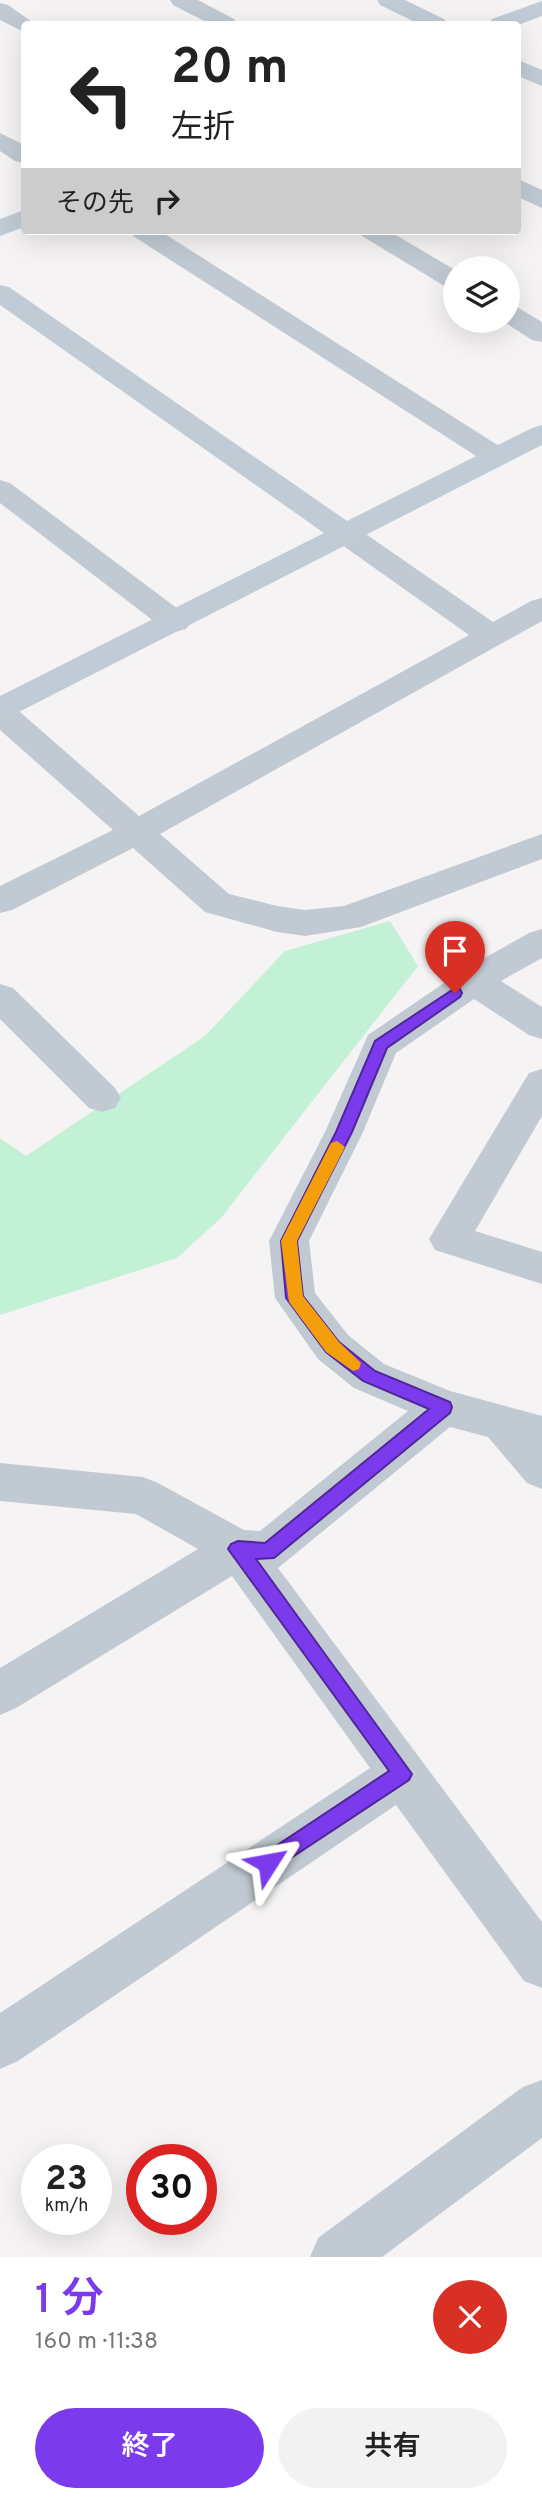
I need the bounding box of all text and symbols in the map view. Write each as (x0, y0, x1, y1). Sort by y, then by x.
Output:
text: 20 m (171, 39, 288, 101)
icon: left (56, 49, 147, 140)
text: 左折 (171, 109, 235, 149)
icon: right (148, 182, 186, 220)
text: その先 (56, 188, 134, 221)
map controls (443, 256, 520, 333)
button: layers (443, 256, 520, 333)
pin (425, 921, 485, 993)
icon: arrive (436, 932, 474, 970)
position arrow (231, 1826, 305, 1900)
speed limit sign: 30 (126, 2144, 217, 2235)
text: 23 (45, 2158, 88, 2202)
text: km/h (45, 2195, 88, 2218)
text: 1 分 (35, 2275, 104, 2328)
button: close (433, 2280, 507, 2354)
text: 160 m · 11:38 (35, 2328, 158, 2357)
button: 終了 (35, 2408, 264, 2488)
button: 共有 (278, 2408, 507, 2488)

